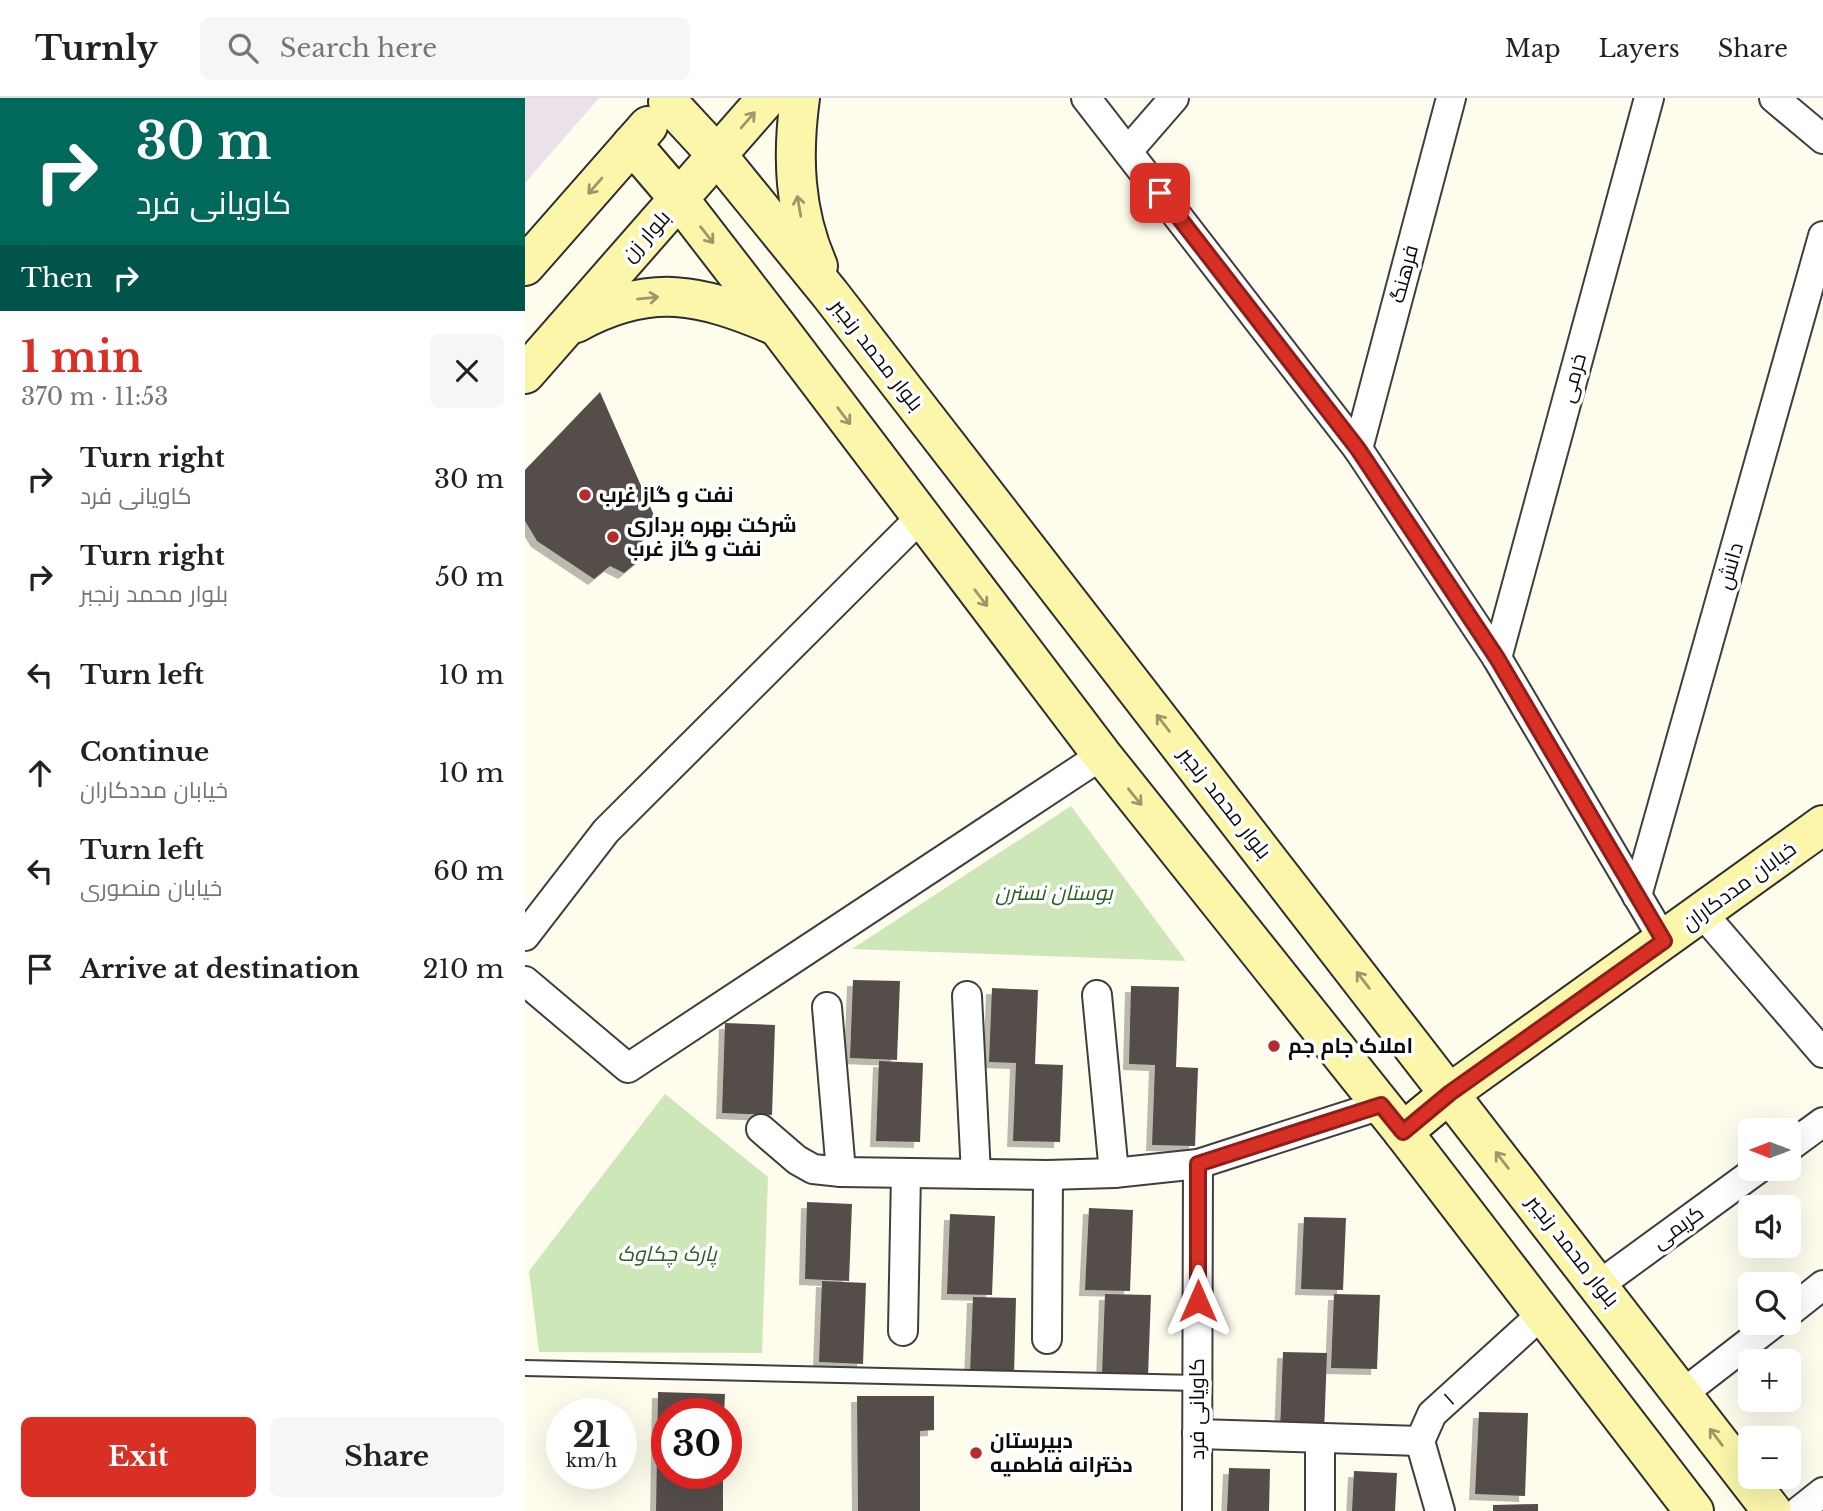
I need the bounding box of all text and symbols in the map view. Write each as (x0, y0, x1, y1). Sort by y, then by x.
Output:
search box (200, 17, 690, 80)
text: Turnly (35, 28, 158, 69)
icon: search (224, 29, 262, 67)
text: Search here (280, 32, 437, 64)
text: Map (1505, 34, 1561, 63)
text: Layers (1599, 34, 1680, 63)
text: Share (1718, 34, 1788, 63)
text: 30 m (136, 111, 271, 172)
one-way arrow (740, 111, 756, 129)
icon: right (21, 126, 112, 217)
pin (1130, 163, 1190, 223)
icon: arrive (1141, 174, 1179, 212)
one-way arrow (587, 177, 603, 195)
text: کاویانی فرد (136, 183, 291, 223)
one-way arrow (792, 196, 805, 218)
street label: بلوار زن (616, 205, 676, 267)
one-way arrow (699, 225, 714, 244)
street label: فرهنگ (1384, 242, 1424, 306)
icon: right (107, 259, 145, 297)
text: Then (21, 262, 93, 294)
one-way arrow (636, 292, 659, 305)
street label: بلوار محمد رنجبر (825, 293, 929, 416)
text: 1 min (21, 331, 143, 383)
button: close (430, 334, 504, 408)
street label: خرمی (1554, 350, 1592, 406)
text: 370 m · 11:53 (21, 383, 168, 411)
one-way arrow (837, 406, 851, 425)
text: Turn right (80, 442, 225, 474)
icon: right (21, 460, 59, 498)
text: 30 m (434, 463, 504, 495)
text: کاویانی فرد (80, 482, 192, 510)
place label: نفت و گاز غرب (599, 482, 733, 508)
marker: نفت و گاز غرب (577, 487, 593, 503)
place label: شرکت بهره برداری نفت و گاز غرب (627, 512, 797, 562)
marker: شرکت بهره برداری نفت و گاز غرب (605, 529, 621, 545)
text: Turn right (80, 540, 225, 572)
street label: دانش (1711, 540, 1749, 592)
icon: right (21, 558, 59, 596)
text: 50 m (435, 561, 504, 593)
text: بلوار محمد رنجبر (80, 580, 228, 608)
one-way arrow (973, 588, 988, 607)
icon: left (21, 656, 59, 694)
text: Turn left (80, 659, 204, 691)
text: 10 m (438, 659, 504, 691)
one-way arrow (1156, 714, 1171, 733)
text: Continue (80, 736, 209, 768)
street label: بلوار محمد رنجبر (1173, 741, 1277, 864)
icon: ahead (21, 754, 59, 792)
text: 10 m (438, 757, 504, 789)
text: خیابان مددکاران (80, 776, 228, 804)
one-way arrow (1127, 788, 1143, 806)
text: Turn left (80, 834, 204, 866)
street label: خیابان مددکاران (1677, 836, 1801, 936)
icon: left (21, 852, 59, 890)
text: 60 m (433, 855, 504, 887)
text: خیابان منصوری (80, 874, 222, 902)
park label: بوستان نسترن (995, 880, 1114, 906)
icon: arrive (21, 950, 59, 988)
text: Arrive at destination (80, 953, 360, 985)
text: 210 m (422, 953, 504, 985)
one-way arrow (1355, 972, 1370, 990)
place label: املاک جام جم (1288, 1033, 1413, 1060)
marker: املاک جام جم (1266, 1038, 1282, 1054)
north arrow (1738, 1118, 1801, 1181)
map controls (1738, 1118, 1801, 1489)
one-way arrow (1495, 1151, 1510, 1170)
street label: بلوار محمد رنجبر (1521, 1189, 1625, 1312)
button: sound (1738, 1195, 1801, 1258)
street label: کریمی (1647, 1200, 1709, 1254)
park label: پارک چکاوک (617, 1241, 718, 1268)
position arrow (1161, 1264, 1235, 1338)
button: search (1738, 1272, 1801, 1335)
button: + (1738, 1349, 1801, 1412)
street label: کاویانی فرد (1184, 1358, 1210, 1460)
street label: ۱ (1438, 1387, 1460, 1411)
speed limit sign: 30 (651, 1398, 742, 1489)
text: 21 (572, 1413, 611, 1456)
button: Exit (21, 1417, 256, 1497)
button: Share (270, 1417, 504, 1497)
button: − (1738, 1426, 1801, 1489)
place label: دبیرستان دخترانه فاطمیه (990, 1428, 1133, 1478)
one-way arrow (1708, 1429, 1723, 1447)
marker: دبیرستان دخترانه فاطمیه (968, 1445, 984, 1461)
text: km/h (566, 1450, 617, 1472)

